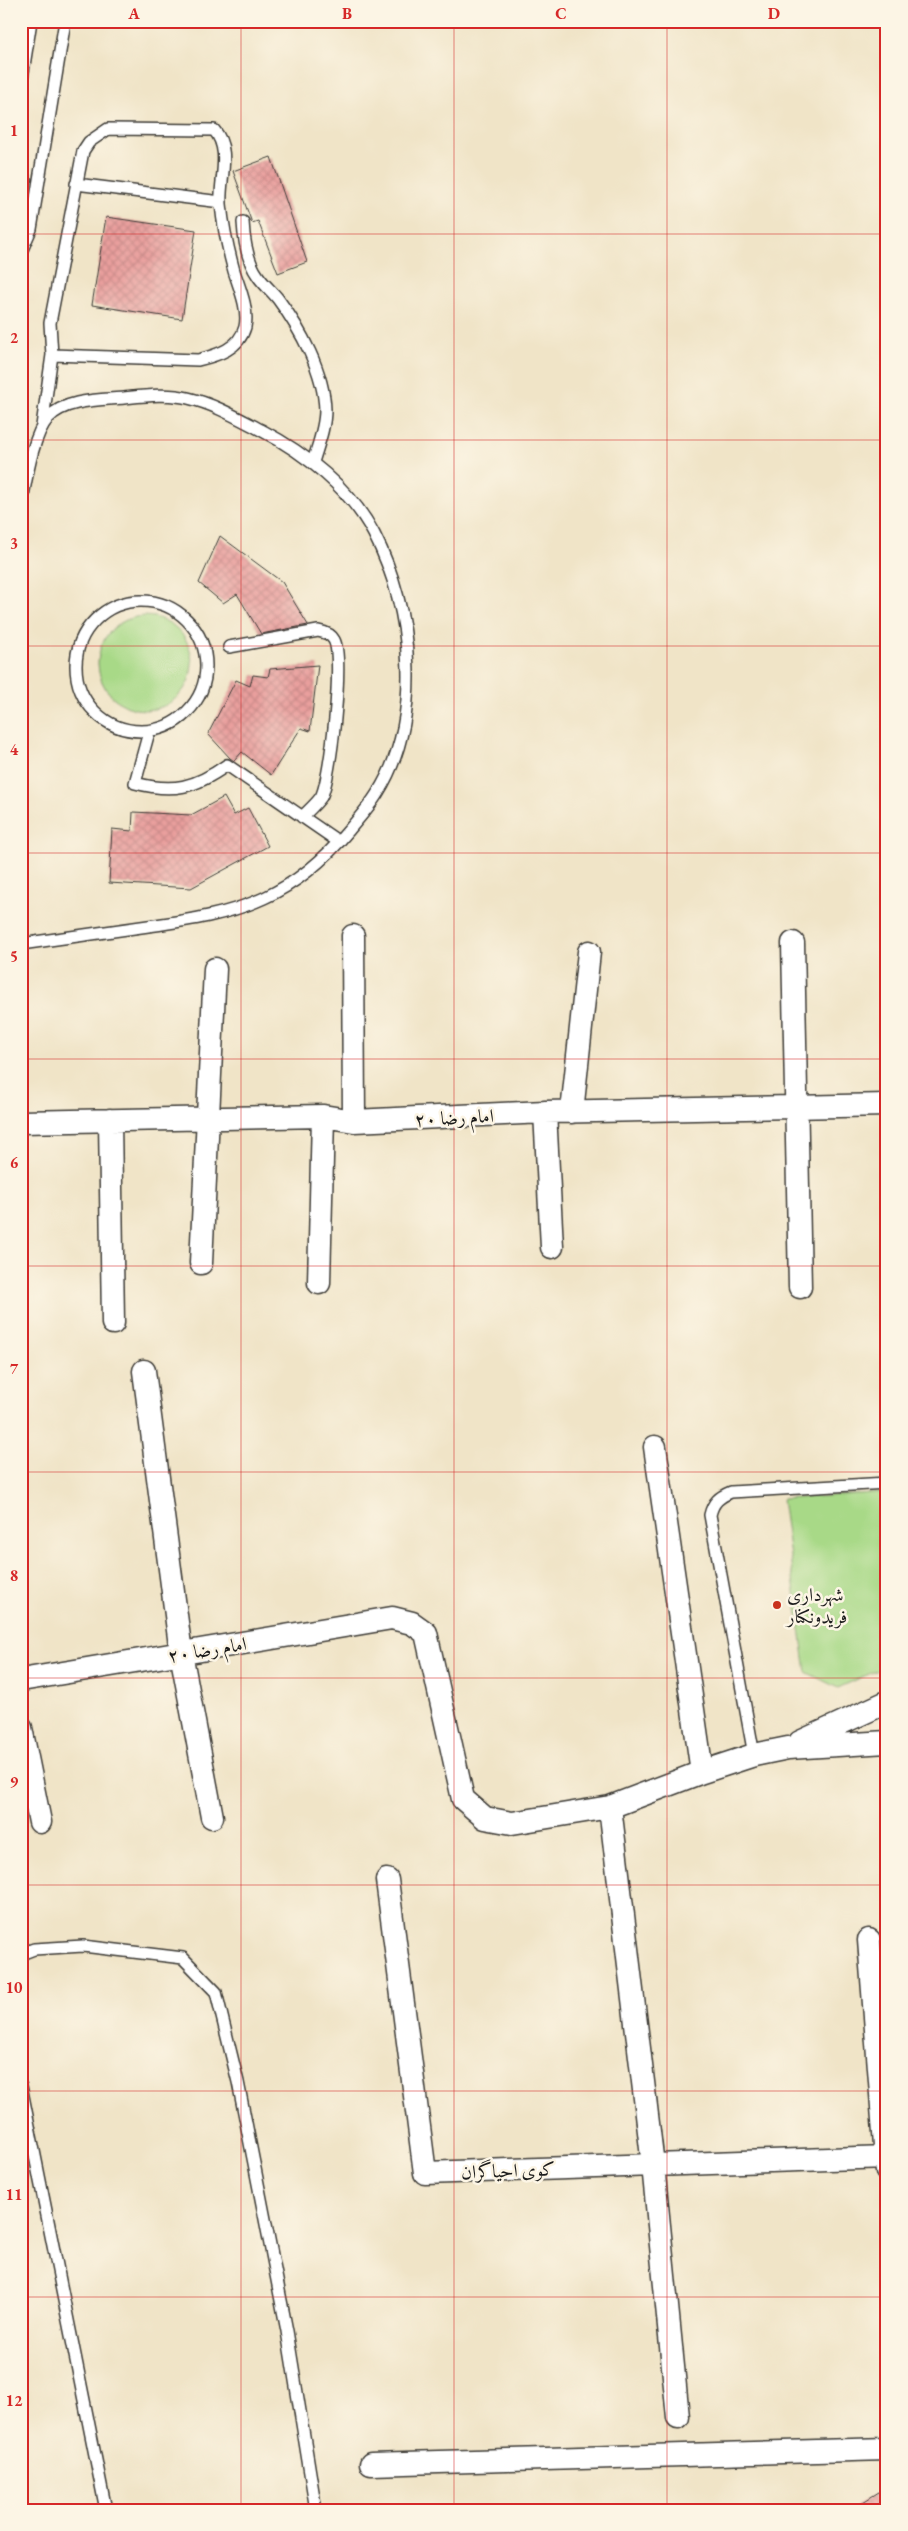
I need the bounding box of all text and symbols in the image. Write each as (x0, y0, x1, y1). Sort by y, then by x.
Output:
text: A (127, 3, 140, 24)
text: B (342, 3, 352, 24)
text: C (555, 3, 567, 24)
text: D (768, 3, 780, 24)
text: 1 (10, 120, 18, 141)
text: 2 (10, 327, 19, 348)
text: 3 (10, 533, 18, 554)
text: 4 (10, 739, 19, 760)
text: 5 (10, 946, 18, 967)
street label: امام رضا ۲۰ (414, 1103, 495, 1136)
text: 6 (10, 1152, 19, 1173)
text: 7 (10, 1358, 19, 1379)
text: 8 (10, 1565, 18, 1586)
place label: شهرداری فریدونکنار (785, 1582, 847, 1629)
marker: شهرداری فریدونکنار (771, 1599, 783, 1611)
street label: امام رضا ۲۰ (166, 1631, 249, 1672)
text: 9 (10, 1771, 19, 1792)
text: 10 (6, 1977, 23, 1998)
street label: کوی احیاگران (461, 2156, 555, 2185)
text: 11 (6, 2184, 22, 2205)
text: 12 (6, 2390, 23, 2411)

